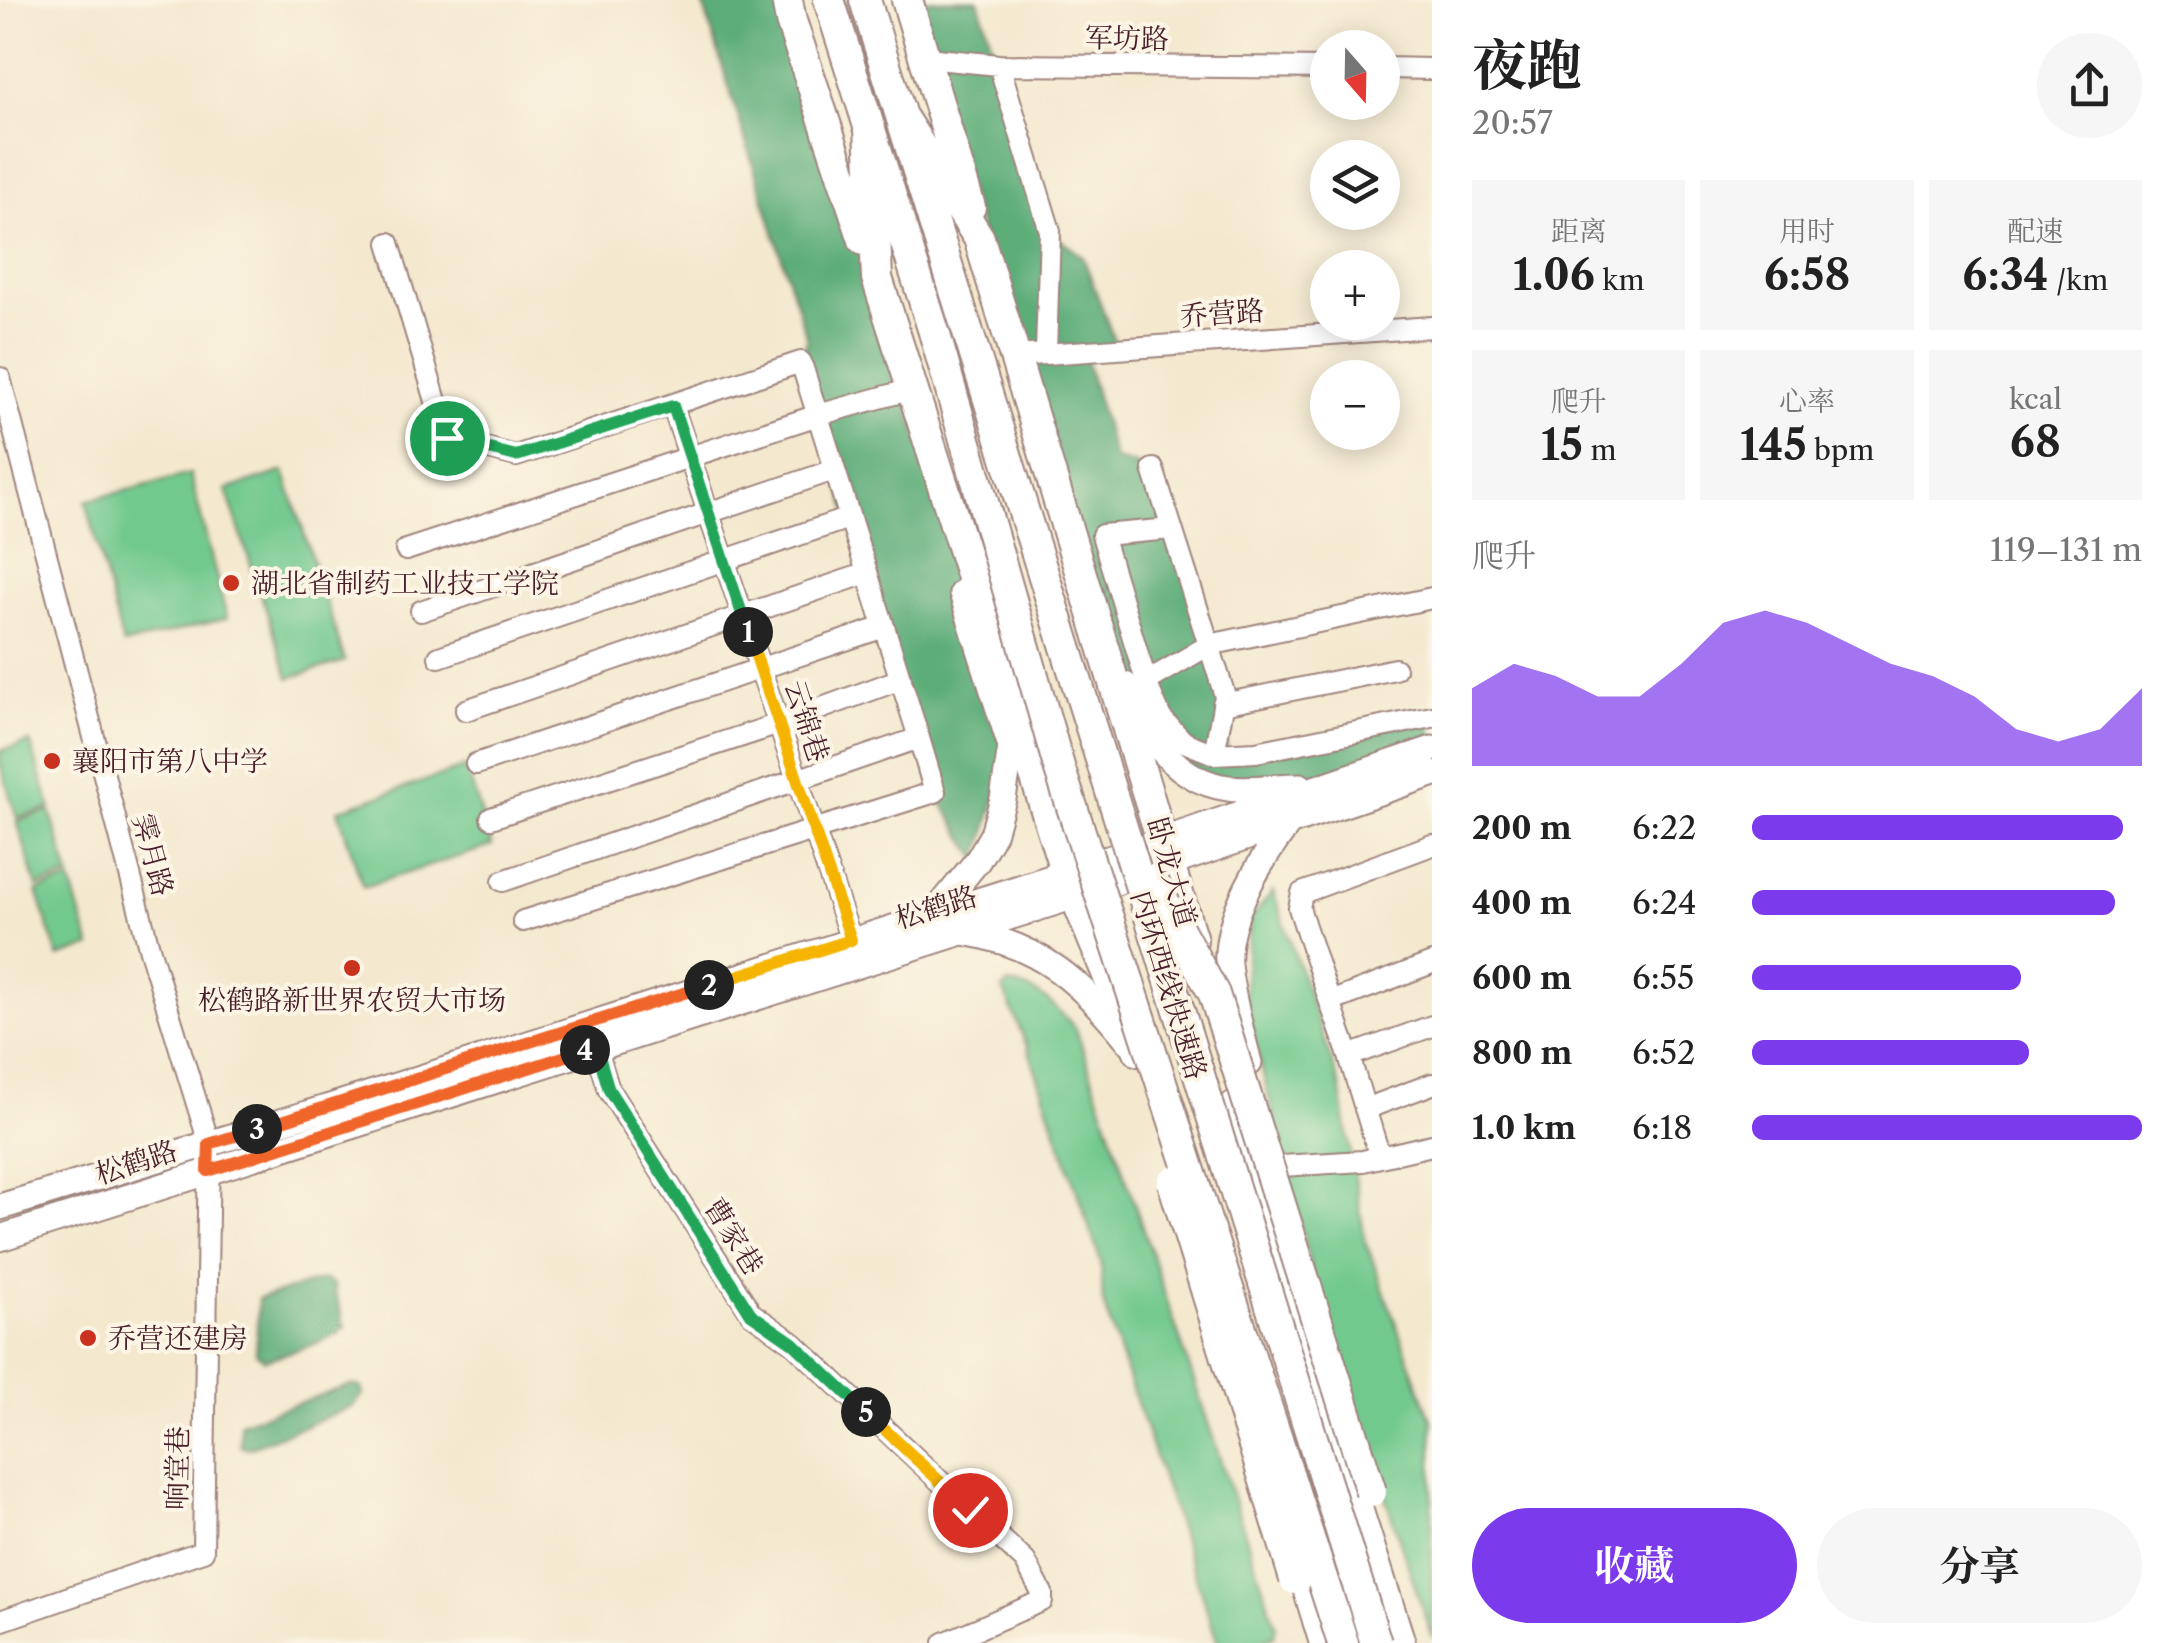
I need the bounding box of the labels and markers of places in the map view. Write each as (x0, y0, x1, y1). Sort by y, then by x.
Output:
pin (405, 396, 490, 481)
place label: 湖北省制药工业技工学院 (251, 566, 559, 600)
marker: 湖北省制药工业技工学院 (220, 572, 242, 594)
pin: 1 (723, 607, 773, 657)
place label: 襄阳市第八中学 (72, 744, 268, 778)
marker: 襄阳市第八中学 (41, 750, 63, 772)
marker: 松鹤路新世界农贸大市场 (341, 957, 363, 979)
pin: 2 (684, 960, 734, 1010)
place label: 松鹤路新世界农贸大市场 (198, 983, 506, 1017)
pin: 4 (560, 1025, 610, 1075)
pin: 3 (232, 1104, 282, 1154)
place label: 乔营还建房 (108, 1321, 248, 1355)
marker: 乔营还建房 (77, 1327, 99, 1349)
pin: 5 (841, 1387, 891, 1437)
pin (928, 1468, 1013, 1553)

